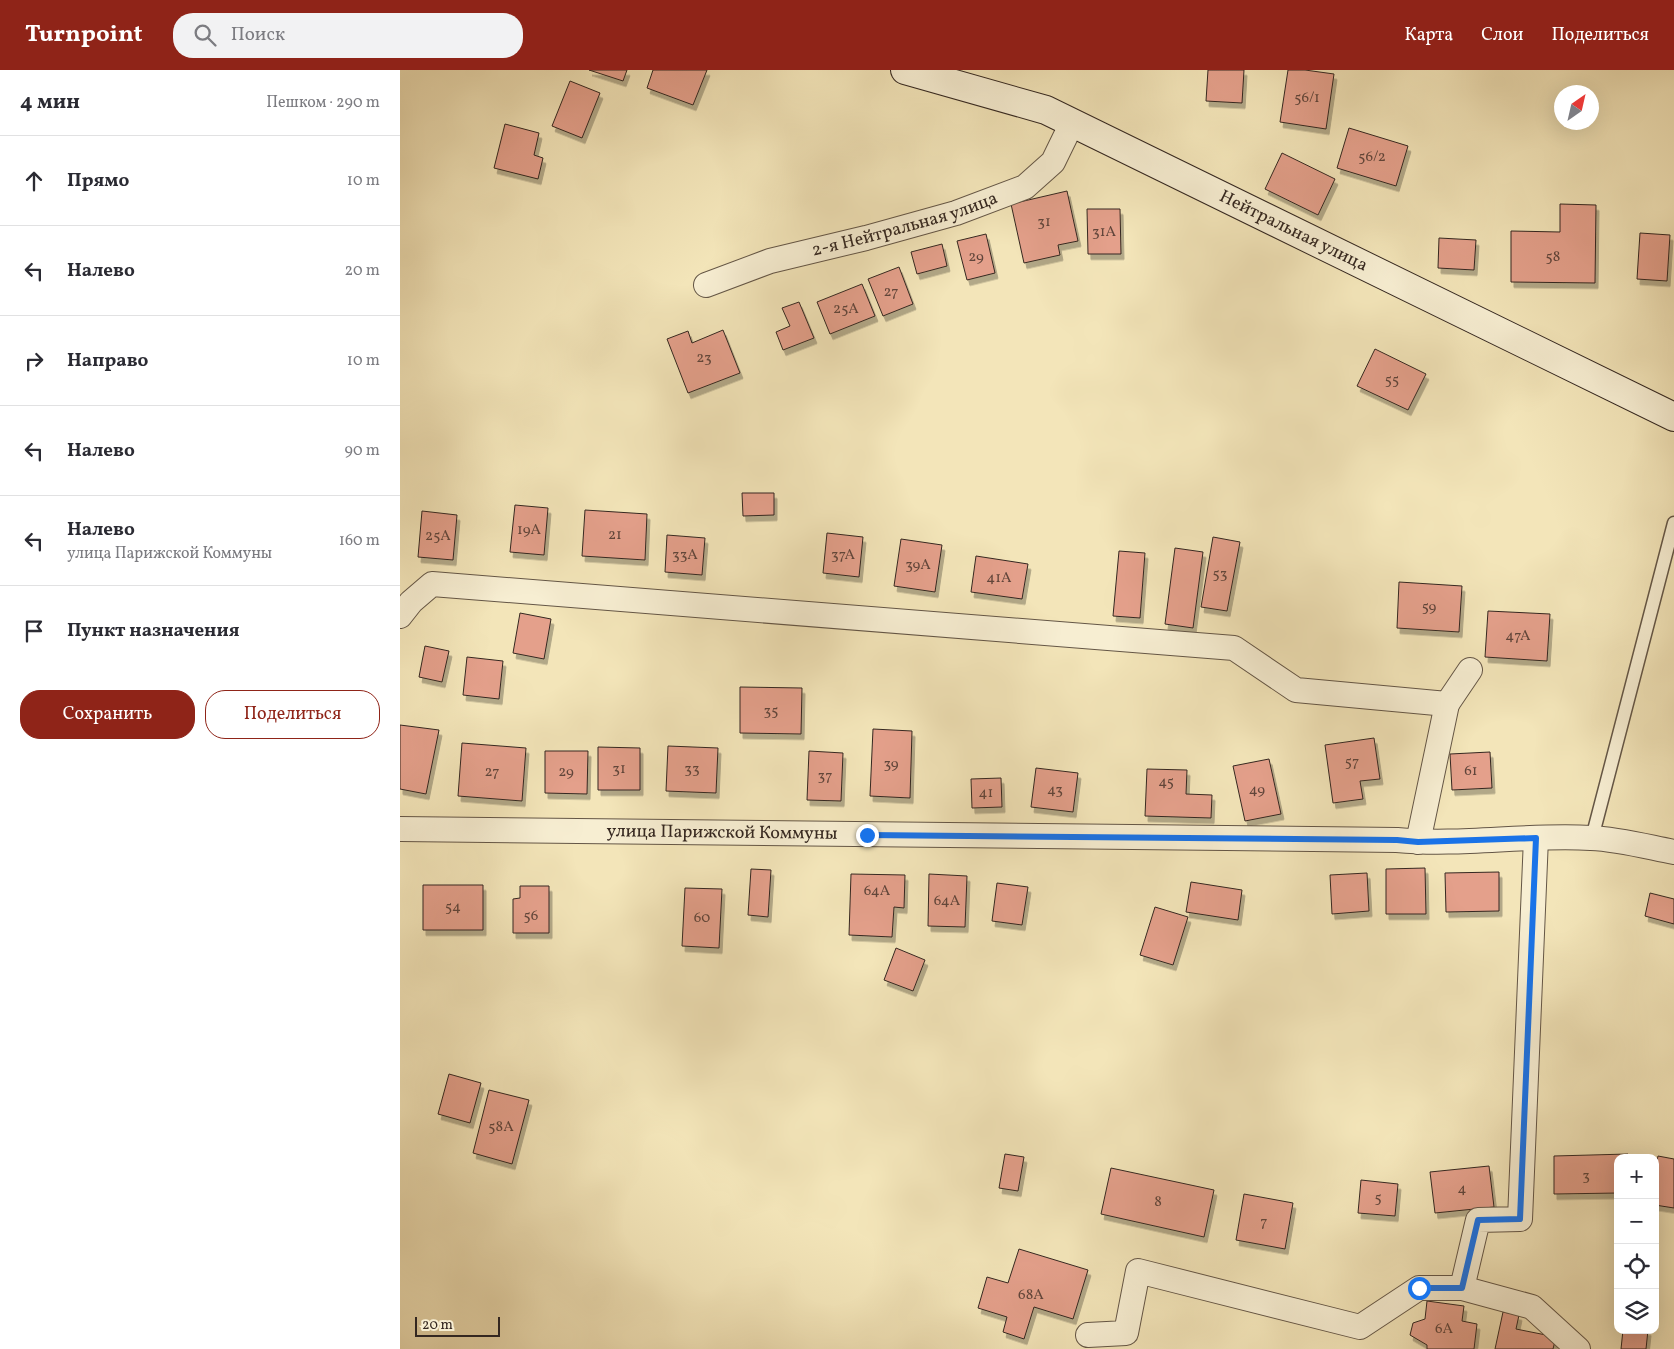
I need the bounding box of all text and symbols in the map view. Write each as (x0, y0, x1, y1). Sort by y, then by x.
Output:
search box (173, 13, 523, 58)
text: Turnpoint (25, 18, 143, 52)
icon: search (191, 21, 219, 49)
text: Поиск (231, 22, 285, 48)
text: Карта (1405, 23, 1453, 48)
text: Слои (1481, 23, 1523, 48)
text: Поделиться (1551, 23, 1649, 48)
north arrow (1554, 85, 1599, 130)
text: 4 мин (20, 88, 80, 117)
house number: 56/1 (1294, 88, 1320, 109)
text: Пешком · 290 m (266, 92, 380, 114)
house number: 56/2 (1358, 147, 1386, 168)
icon: ahead (20, 167, 48, 195)
text: Прямо (67, 168, 129, 194)
text: 10 m (347, 170, 380, 192)
street label: Нейтральная улица (1215, 184, 1372, 278)
street label: 2-я Нейтральная улица (809, 186, 1001, 263)
house number: 31 (1037, 212, 1051, 233)
house number: 31А (1092, 222, 1116, 243)
house number: 29 (968, 247, 984, 268)
house number: 58 (1546, 247, 1560, 268)
icon: left (20, 257, 48, 285)
text: Налево (67, 258, 135, 284)
text: 20 m (345, 260, 380, 282)
house number: 27 (884, 282, 898, 303)
house number: 25А (833, 299, 859, 320)
icon: right (20, 347, 48, 375)
text: Направо (67, 348, 149, 374)
house number: 23 (696, 348, 712, 369)
text: 10 m (347, 350, 380, 372)
house number: 55 (1385, 370, 1399, 391)
icon: left (20, 437, 48, 465)
text: Налево (67, 438, 135, 464)
text: 90 m (344, 440, 380, 462)
text: Налево (67, 517, 135, 543)
house number: 19А (517, 520, 542, 541)
house number: 21 (608, 525, 622, 546)
house number: 25А (425, 526, 451, 547)
icon: left (20, 527, 48, 555)
text: 160 m (339, 530, 380, 552)
text: улица Парижской Коммуны (67, 543, 272, 565)
house number: 33А (672, 545, 698, 566)
house number: 37А (831, 545, 855, 566)
house number: 39А (905, 555, 931, 576)
house number: 53 (1213, 564, 1227, 585)
house number: 41А (986, 568, 1012, 589)
house number: 59 (1422, 597, 1437, 618)
icon: arrive (20, 617, 48, 645)
text: Пункт назначения (67, 618, 240, 644)
house number: 47А (1505, 626, 1531, 647)
button: Сохранить (20, 690, 195, 739)
button: Поделиться (205, 690, 380, 739)
house number: 35 (764, 701, 778, 722)
house number: 57 (1345, 752, 1359, 773)
house number: 39 (883, 754, 899, 775)
house number: 31 (612, 759, 626, 780)
house number: 33 (684, 759, 700, 780)
house number: 61 (1464, 761, 1478, 782)
house number: 27 (485, 762, 499, 783)
house number: 29 (558, 762, 574, 783)
house number: 37 (818, 766, 832, 787)
house number: 45 (1158, 772, 1174, 793)
house number: 43 (1047, 780, 1063, 801)
house number: 49 (1249, 780, 1265, 801)
house number: 41 (979, 783, 993, 804)
street label: улица Парижской Коммуны (606, 819, 838, 846)
route end (856, 824, 879, 847)
house number: 64А (864, 881, 891, 902)
house number: 64А (934, 891, 961, 912)
house number: 54 (445, 897, 461, 918)
house number: 56 (524, 906, 538, 927)
house number: 60 (694, 908, 710, 929)
house number: 58А (488, 1117, 514, 1138)
map controls (1614, 1154, 1659, 1334)
button: + (1614, 1154, 1659, 1199)
house number: 3 (1582, 1166, 1590, 1187)
house number: 4 (1458, 1179, 1467, 1200)
house number: 5 (1374, 1188, 1382, 1209)
house number: 8 (1154, 1192, 1162, 1213)
button: − (1614, 1199, 1659, 1244)
house number: 7 (1260, 1212, 1268, 1233)
button: locate (1614, 1244, 1659, 1289)
route start (1408, 1277, 1431, 1300)
house number: 68А (1018, 1285, 1044, 1306)
button: layers (1614, 1289, 1659, 1334)
scale bar (415, 1314, 500, 1337)
text: 20 m (422, 1316, 453, 1335)
house number: 6А (1435, 1319, 1454, 1340)

